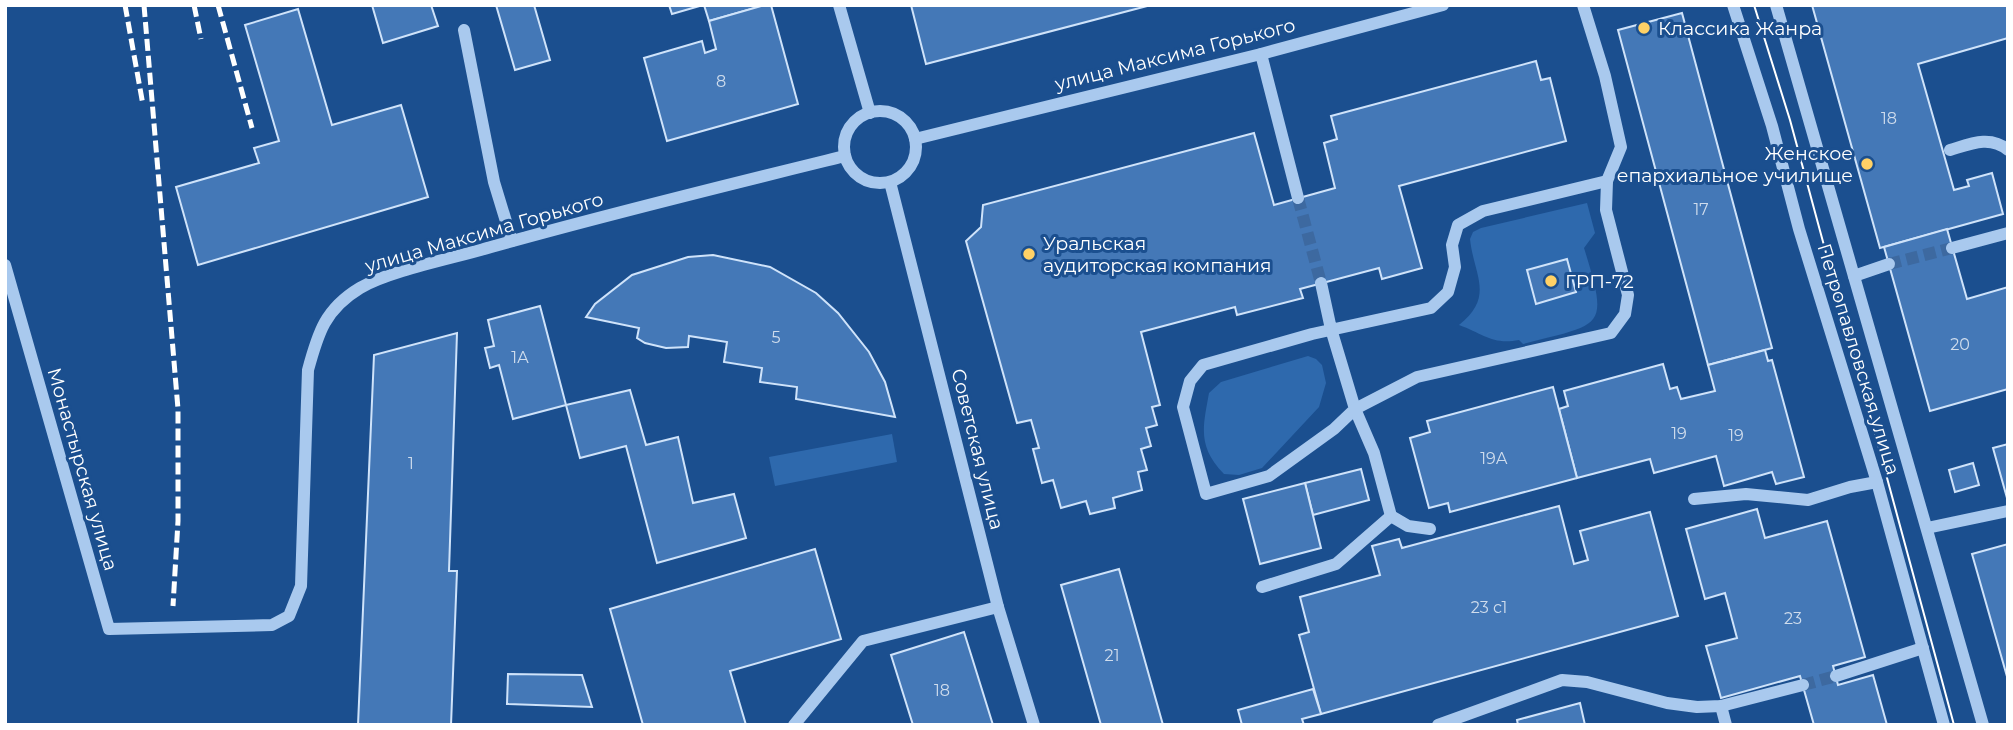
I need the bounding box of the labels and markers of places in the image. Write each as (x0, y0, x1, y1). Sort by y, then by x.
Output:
place label: Классика Жанра (1658, 17, 1822, 40)
marker: Классика Жанра (1636, 20, 1652, 36)
place label: Женское епархиальное училище (1617, 142, 1853, 187)
marker: Женское епархиальное училище (1859, 156, 1875, 172)
place label: Уральская аудиторская компания (1043, 232, 1272, 277)
marker: Уральская аудиторская компания (1021, 246, 1037, 262)
place label: ГРП-72 (1565, 270, 1634, 293)
marker: ГРП-72 (1543, 273, 1559, 289)

